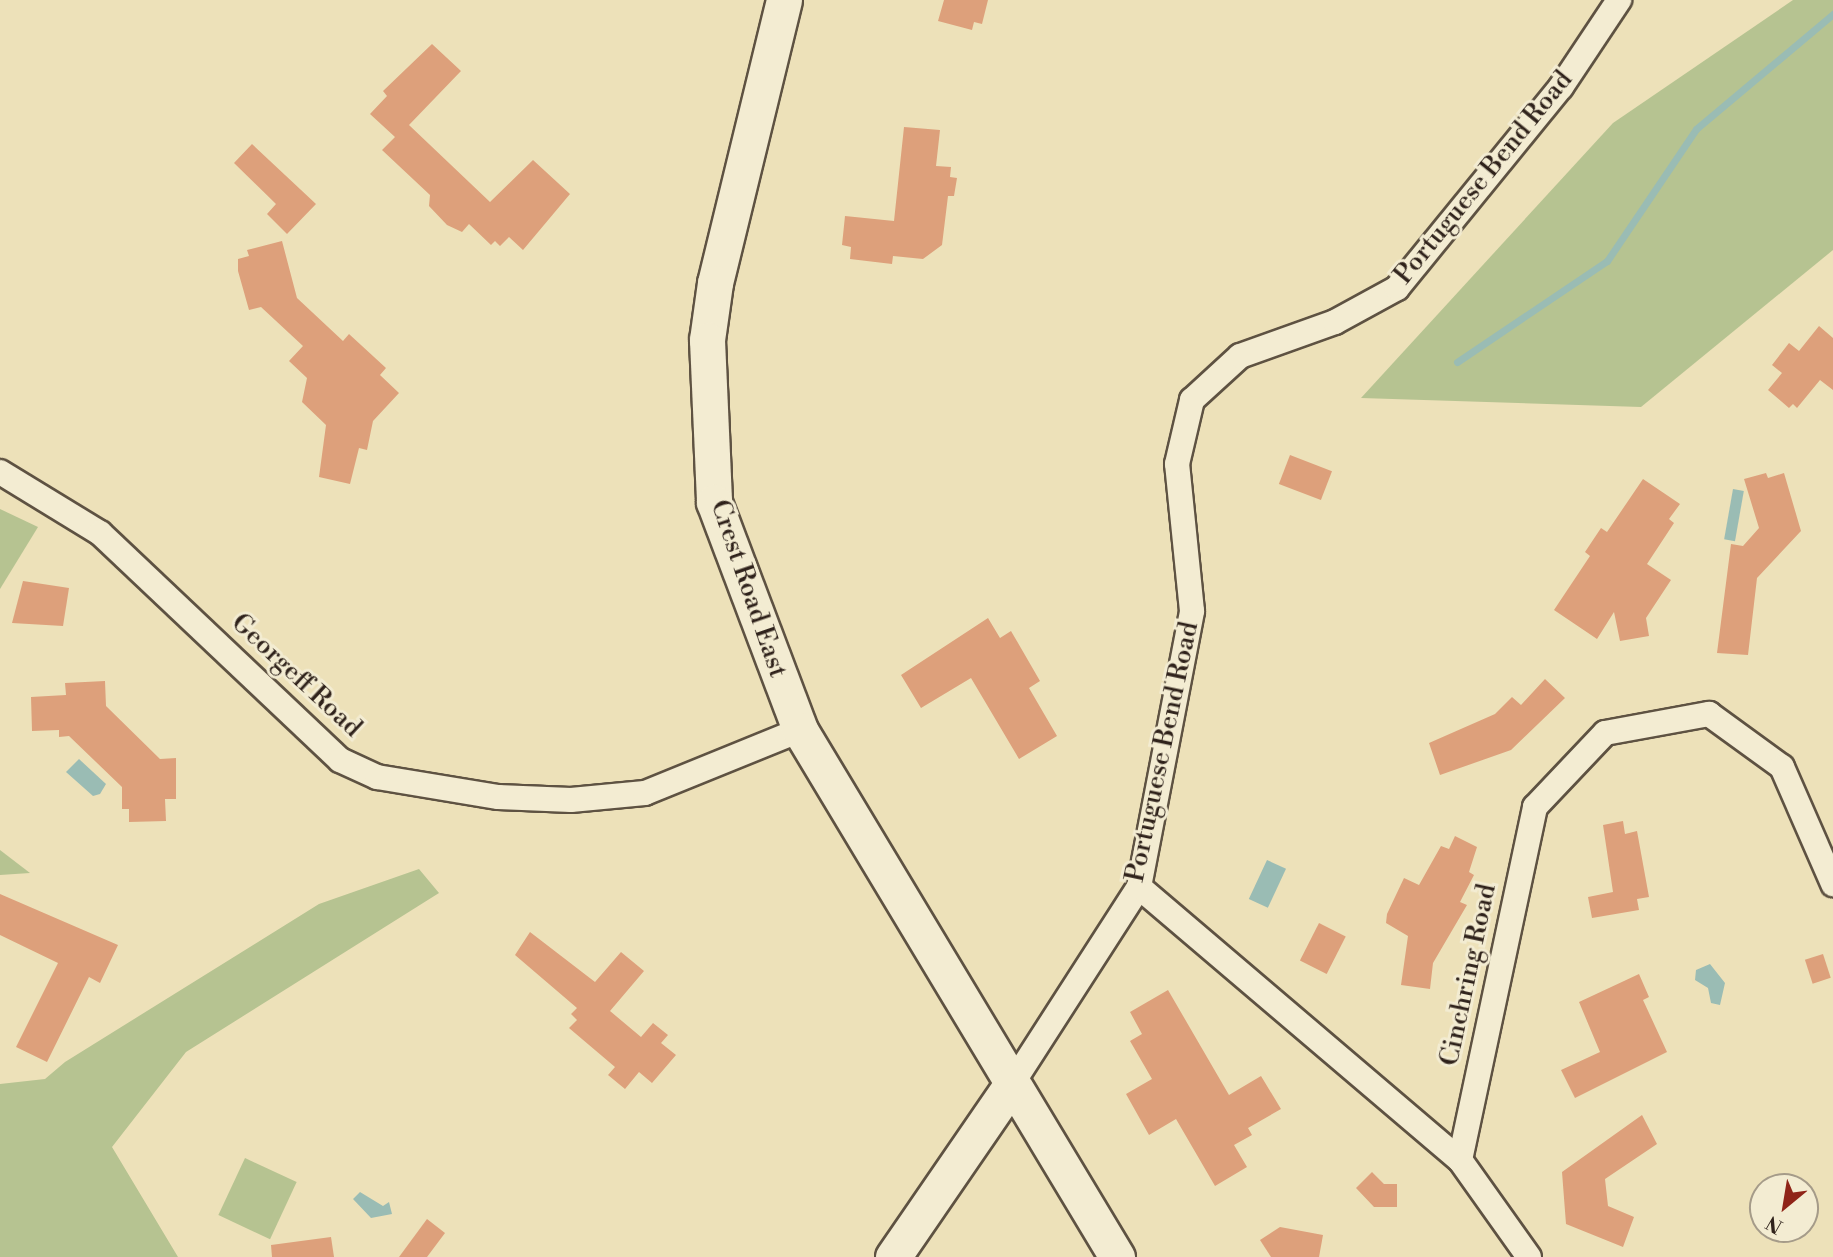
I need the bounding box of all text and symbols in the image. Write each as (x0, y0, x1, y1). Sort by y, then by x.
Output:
street label: Portuguese Bend Road (1388, 65, 1580, 291)
street label: Crest Road East (703, 496, 793, 682)
street label: Georgeff Road (224, 608, 368, 744)
street label: Portuguese Bend Road (1120, 619, 1206, 885)
street label: Cinchring Road (1434, 881, 1504, 1069)
north arrow (1749, 1173, 1819, 1243)
text: N (1762, 1210, 1787, 1239)

